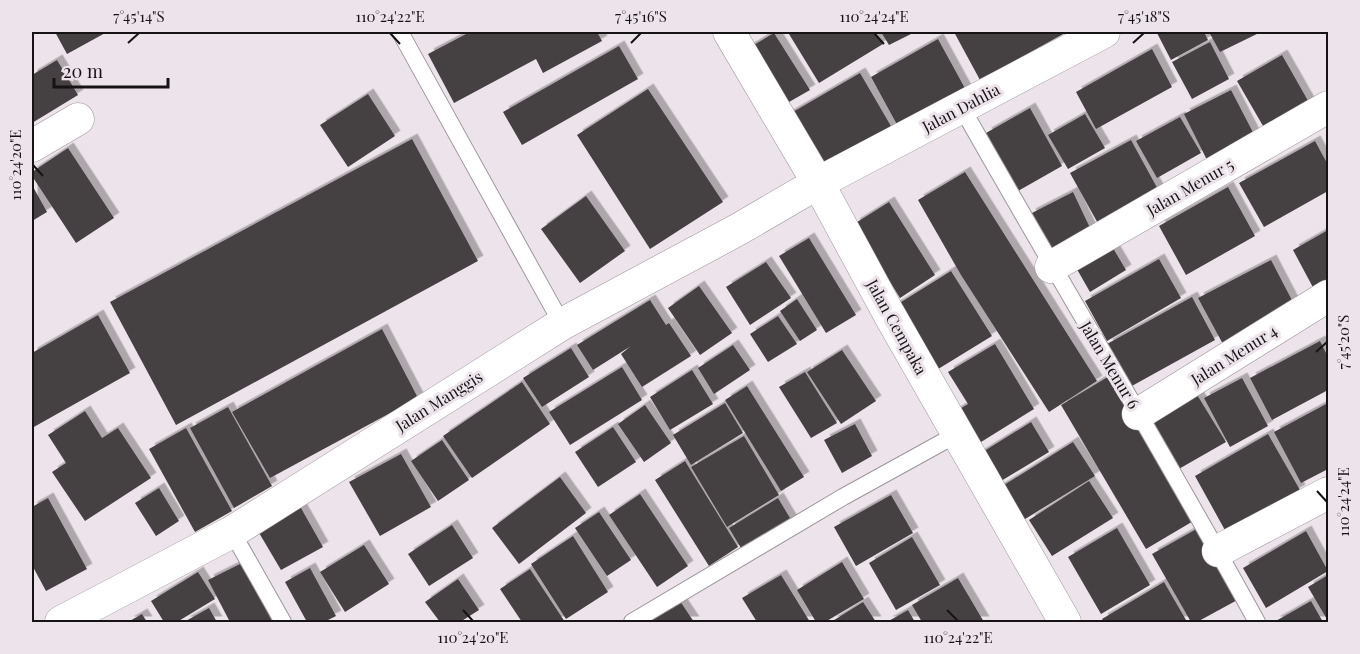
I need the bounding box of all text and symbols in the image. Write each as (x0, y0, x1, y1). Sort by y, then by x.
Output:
text: 7°45'14"S (113, 6, 165, 26)
text: 110°24'22"E (355, 6, 425, 26)
text: 7°45'16"S (615, 6, 667, 26)
text: 110°24'24"E (839, 6, 909, 26)
text: 7°45'18"S (1118, 6, 1170, 26)
scale bar (54, 51, 168, 89)
text: 20 m (63, 59, 103, 83)
street label: Jalan Dahlia (917, 78, 1003, 137)
text: 110°24'20"E (5, 130, 25, 200)
street label: Jalan Menur 5 (1142, 153, 1237, 220)
street label: Jalan Cempaka (862, 274, 932, 378)
text: 7°45'20"S (1333, 315, 1353, 369)
street label: Jalan Menur 6 (1076, 316, 1145, 412)
street label: Jalan Menur 4 (1186, 320, 1281, 390)
street label: Jalan Manggis (390, 365, 486, 436)
text: 110°24'24"E (1333, 467, 1353, 537)
text: 110°24'20"E (438, 627, 508, 647)
text: 110°24'22"E (923, 627, 993, 647)

